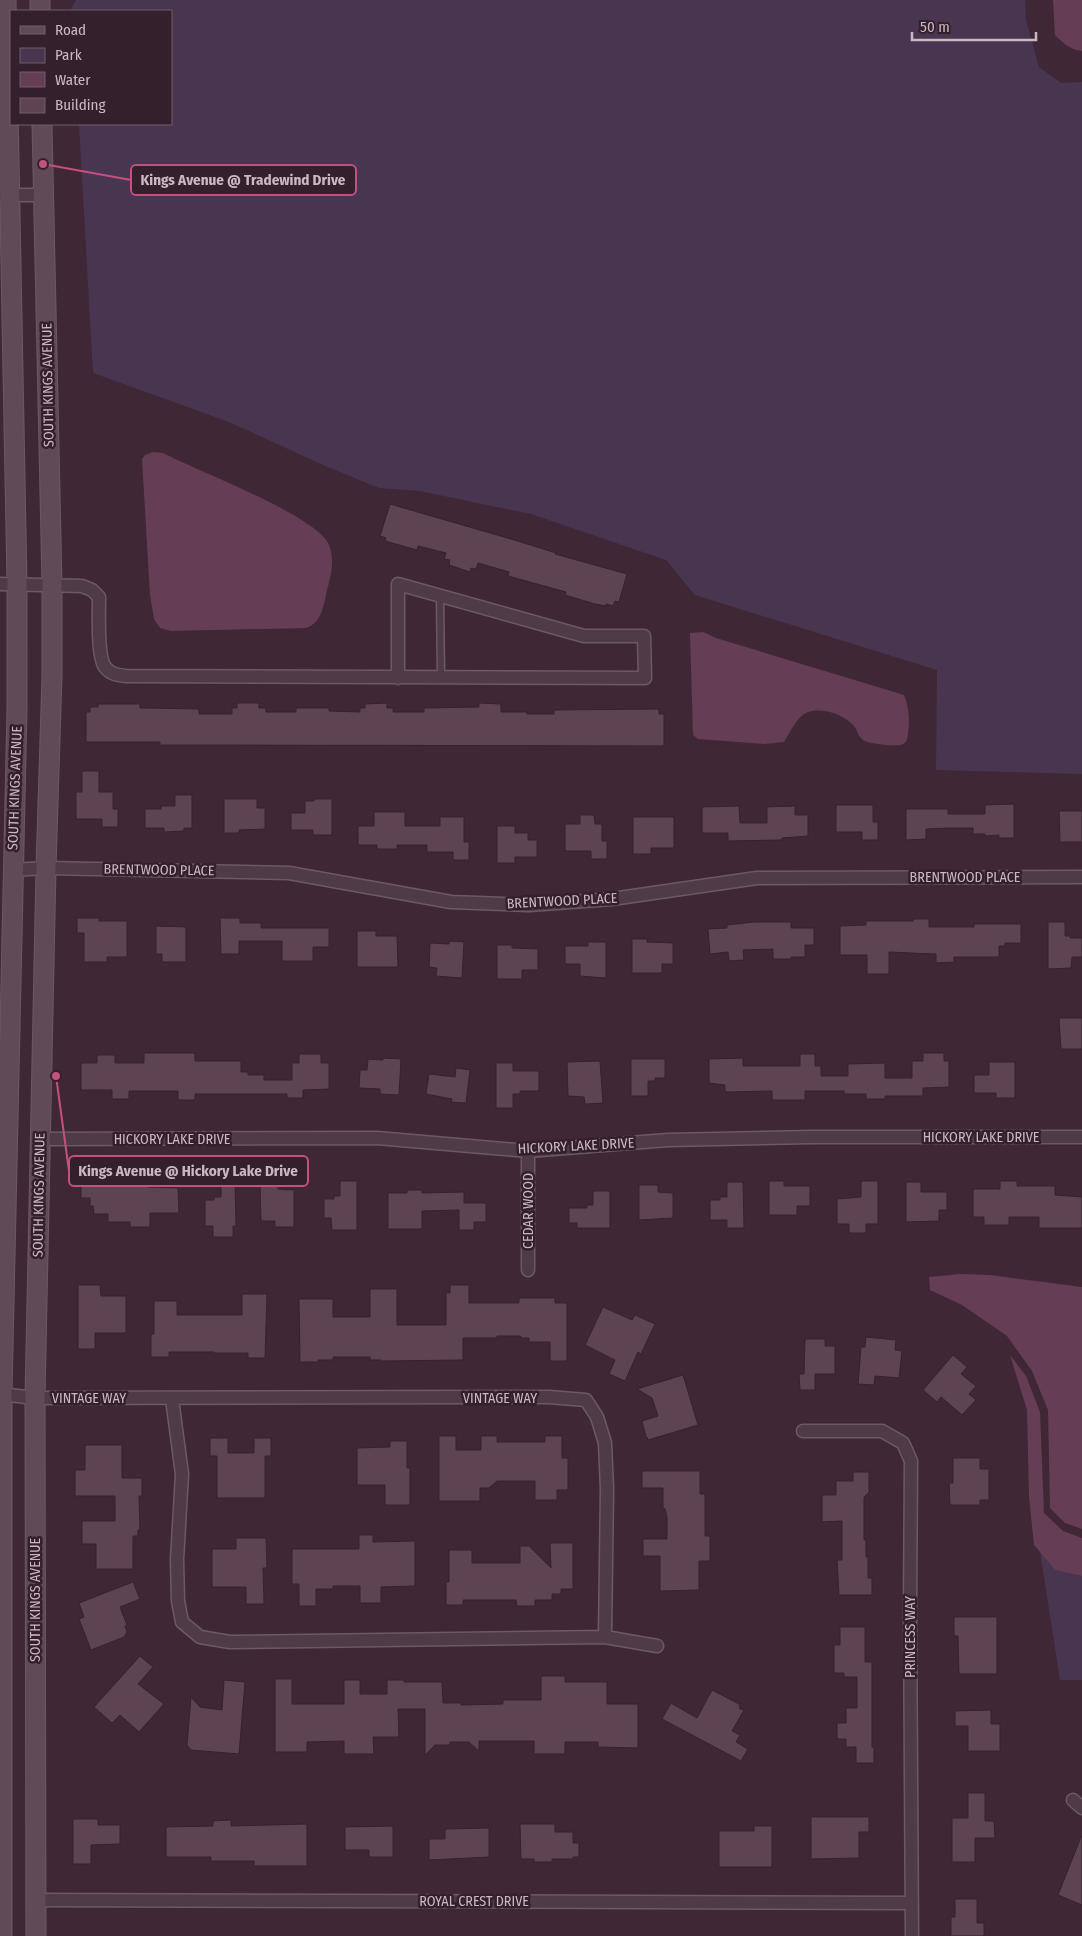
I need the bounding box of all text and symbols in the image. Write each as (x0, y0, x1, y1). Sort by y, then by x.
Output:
legend (10, 10, 172, 125)
scale bar (912, 10, 1036, 42)
text: 50 m (920, 18, 950, 36)
text: Road (55, 21, 86, 39)
text: Park (55, 46, 82, 64)
text: Water (55, 71, 91, 89)
text: Building (55, 96, 106, 114)
callout: Kings Avenue @ Tradewind Drive (131, 165, 356, 195)
text: Kings Avenue @ Tradewind Drive (141, 171, 346, 189)
street label: SOUTH KINGS AVENUE (38, 322, 58, 447)
street label: SOUTH KINGS AVENUE (4, 725, 26, 850)
street label: BRENTWOOD PLACE (103, 861, 215, 879)
street label: BRENTWOOD PLACE (910, 869, 1021, 886)
street label: BRENTWOOD PLACE (506, 890, 618, 912)
street label: HICKORY LAKE DRIVE (923, 1129, 1040, 1146)
street label: HICKORY LAKE DRIVE (114, 1131, 231, 1148)
street label: SOUTH KINGS AVENUE (29, 1132, 49, 1257)
street label: HICKORY LAKE DRIVE (517, 1134, 635, 1158)
callout: Kings Avenue @ Hickory Lake Drive (69, 1156, 308, 1186)
text: Kings Avenue @ Hickory Lake Drive (78, 1162, 298, 1180)
street label: CEDAR WOOD (520, 1173, 537, 1249)
street label: VINTAGE WAY (52, 1390, 126, 1407)
street label: VINTAGE WAY (463, 1390, 537, 1407)
street label: SOUTH KINGS AVENUE (27, 1537, 44, 1662)
street label: PRINCESS WAY (902, 1596, 919, 1678)
street label: ROYAL CREST DRIVE (419, 1893, 529, 1910)

